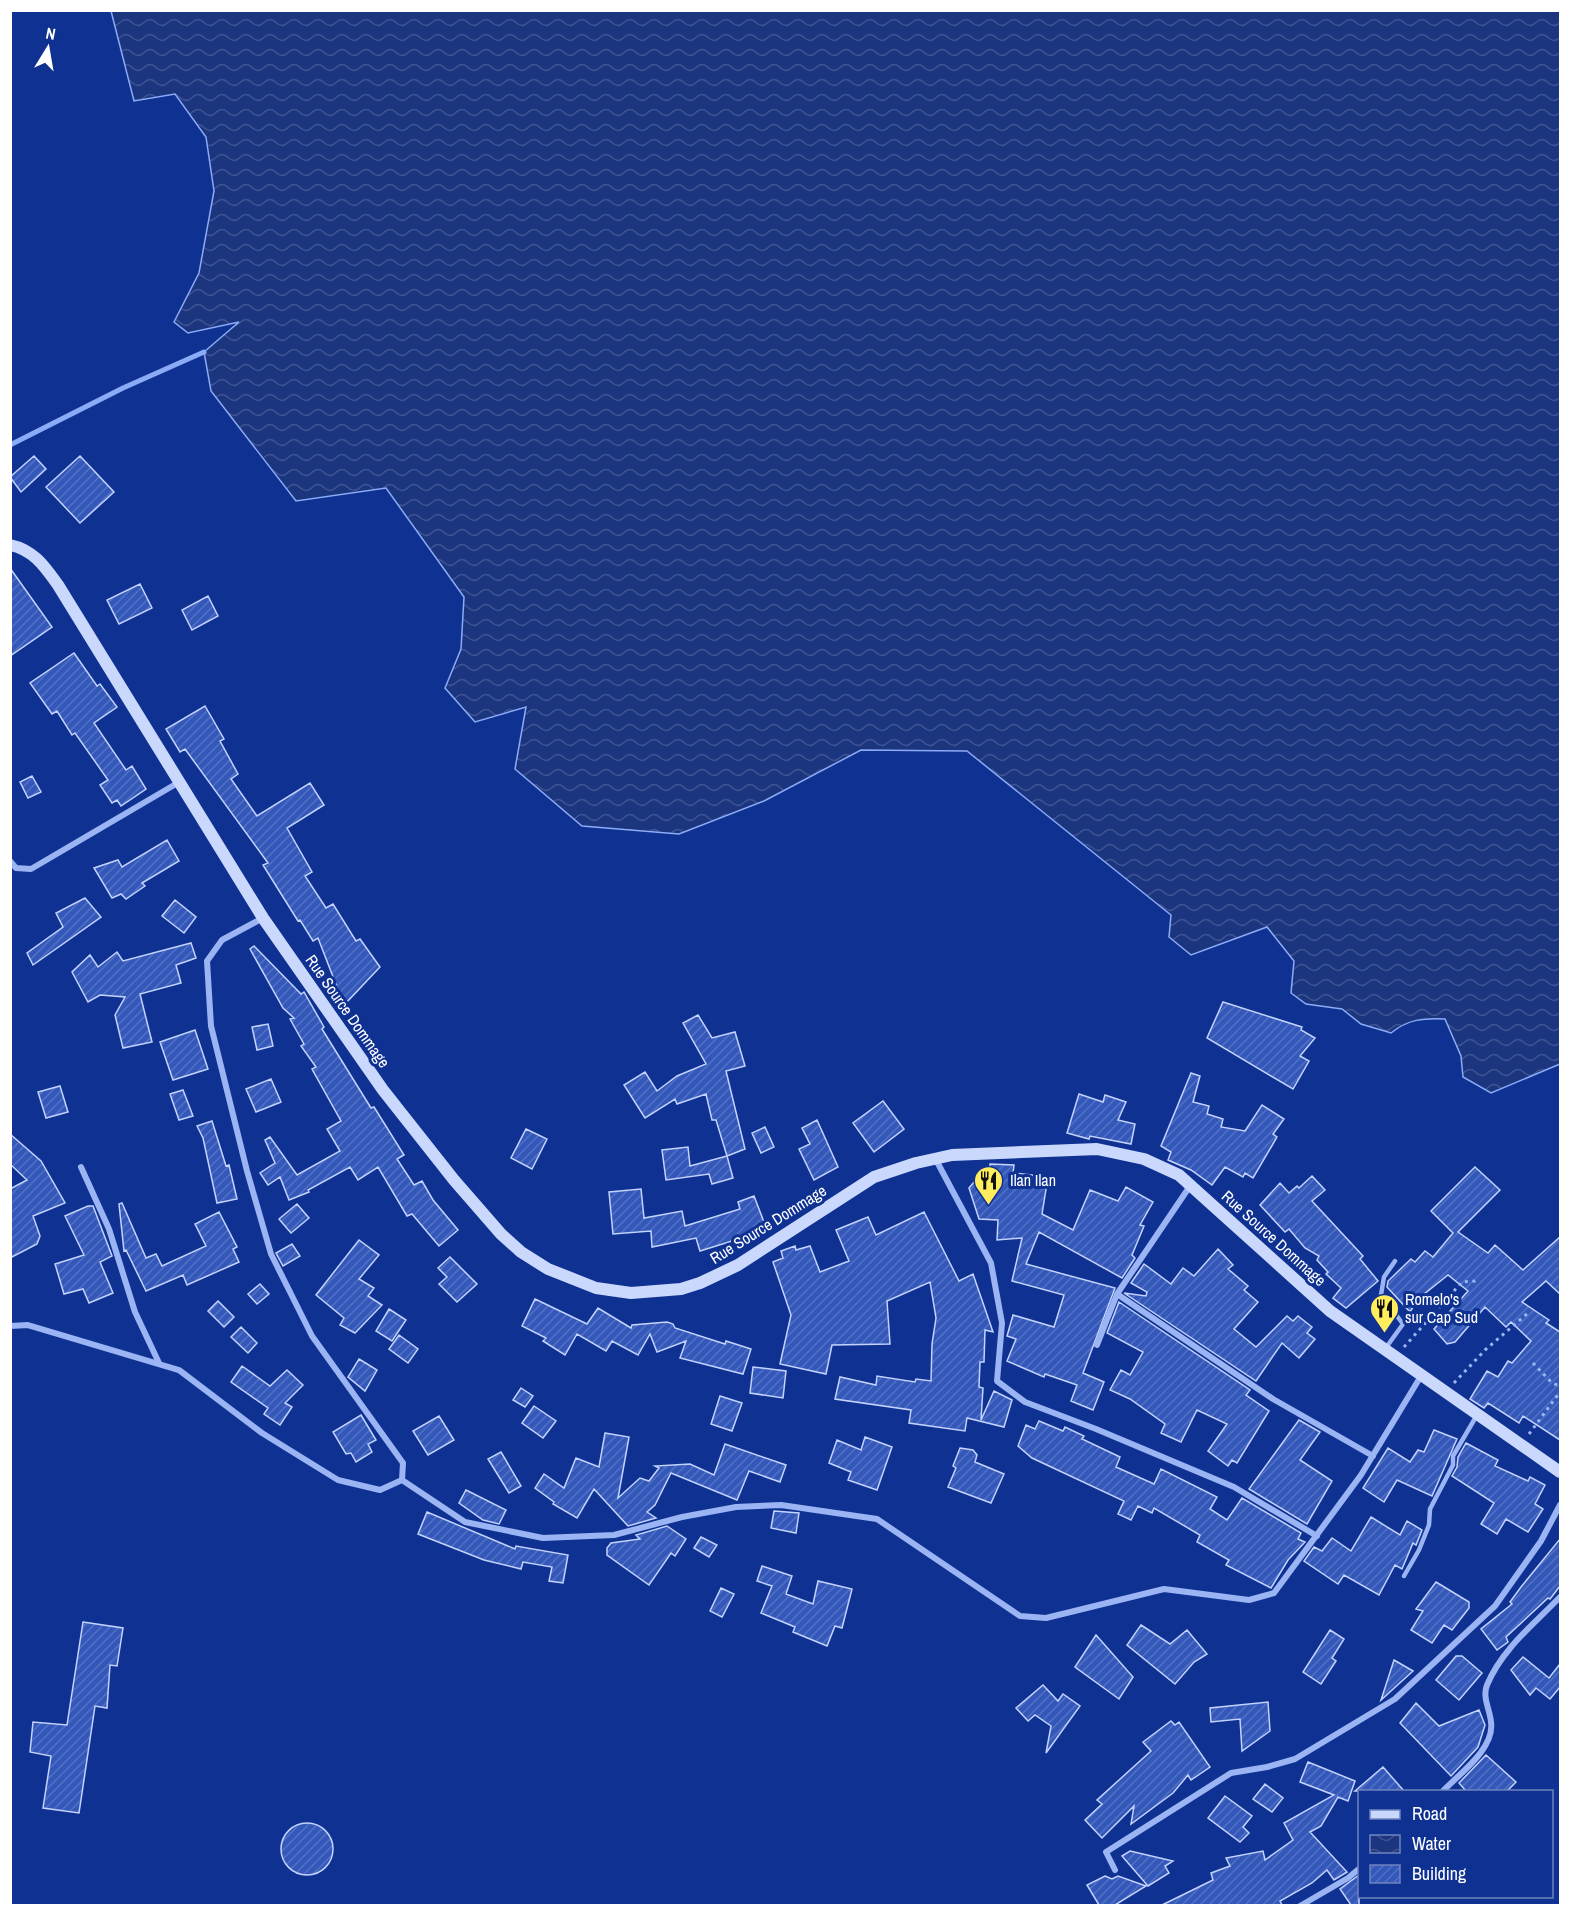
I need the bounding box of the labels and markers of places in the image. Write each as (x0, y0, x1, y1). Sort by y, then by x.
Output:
restaurant icon: Ilan Ilan (973, 1164, 1005, 1206)
place label: Ilan Ilan (1010, 1169, 1056, 1191)
place label: Romelo's sur Cap Sud (1405, 1288, 1478, 1328)
restaurant icon: Romelo's sur Cap Sud (1368, 1292, 1400, 1334)

